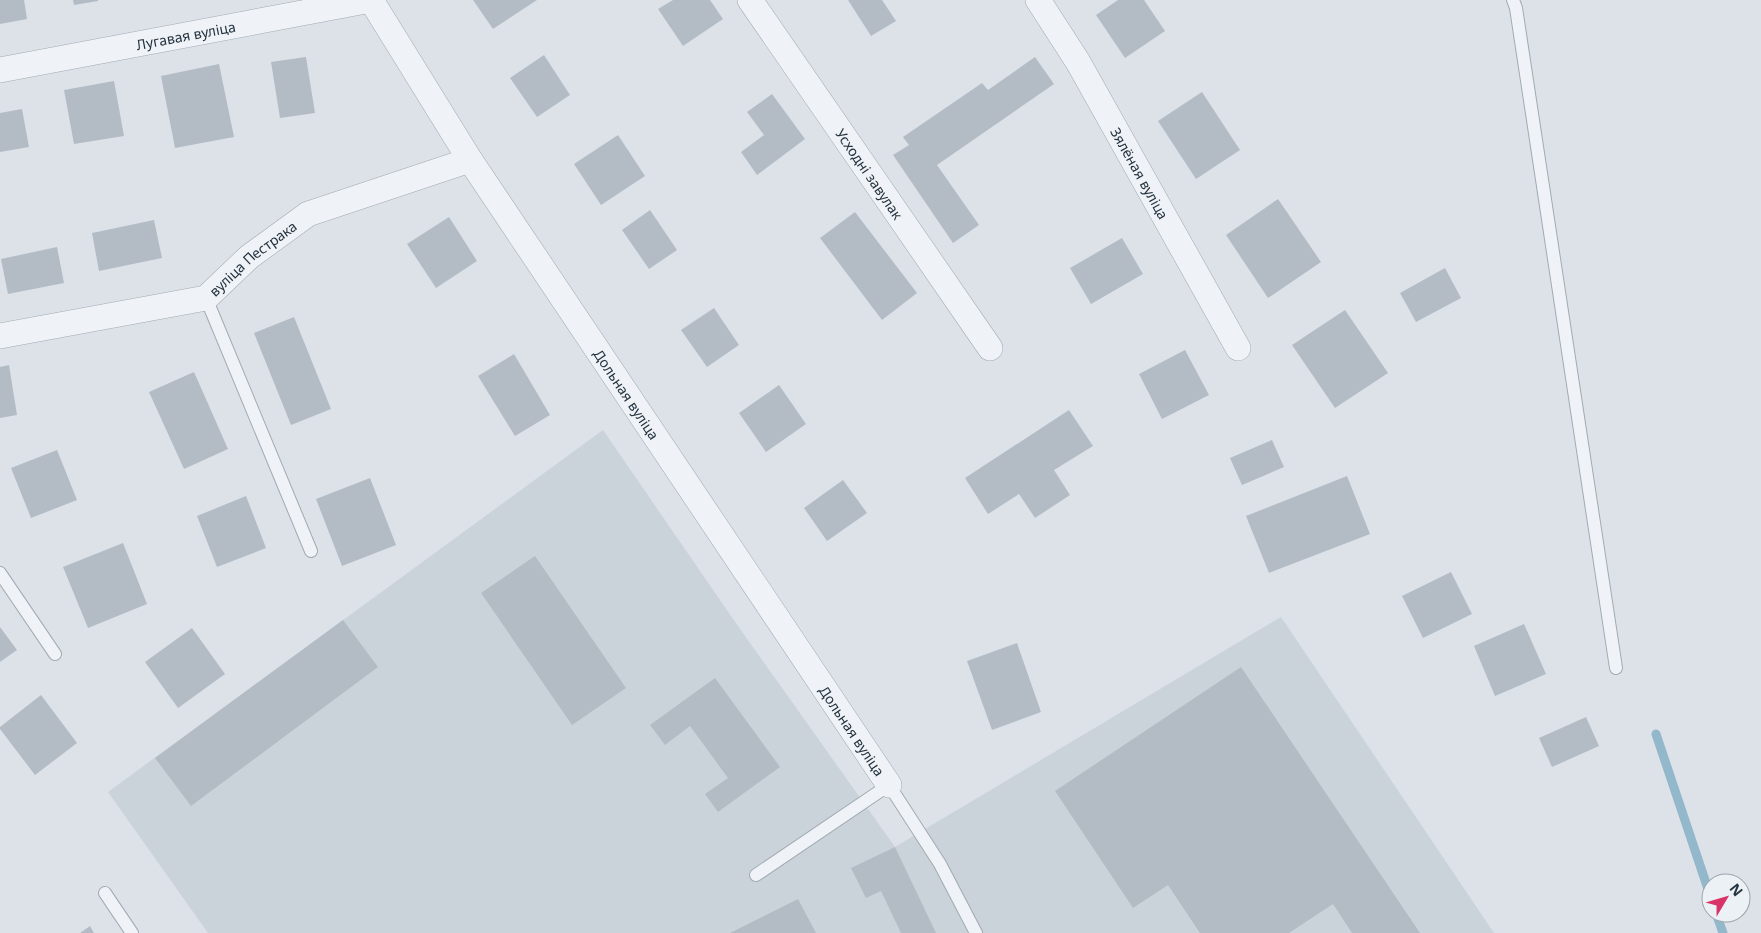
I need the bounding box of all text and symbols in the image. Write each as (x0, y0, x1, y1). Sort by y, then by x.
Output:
street label: Лугавая вуліца (134, 16, 237, 54)
street label: Усходні завулак (832, 124, 908, 223)
street label: Зялёная вуліца (1107, 124, 1173, 222)
street label: вуліца Пестрака (205, 216, 300, 300)
street label: Дольная вуліца (590, 345, 664, 443)
street label: Дольная вуліца (815, 682, 890, 779)
north arrow (1701, 873, 1751, 923)
text: N (1726, 879, 1748, 900)

